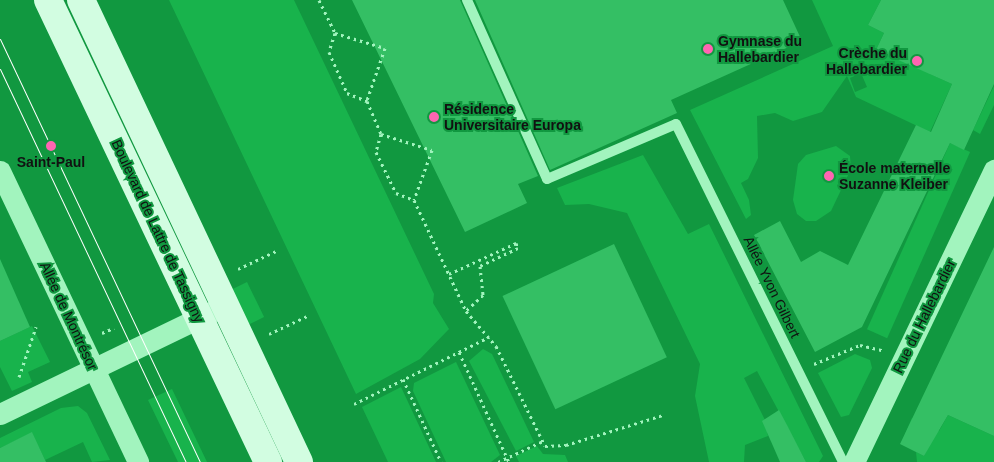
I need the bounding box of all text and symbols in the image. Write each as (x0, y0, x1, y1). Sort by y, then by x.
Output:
place label: Gymnase du Hallebardier (718, 33, 802, 65)
marker: Gymnase du Hallebardier (702, 43, 714, 55)
place label: Crèche du Hallebardier (826, 45, 907, 78)
marker: Crèche du Hallebardier (911, 55, 923, 67)
place label: Résidence Universitaire Europa (444, 101, 581, 134)
marker: Résidence Universitaire Europa (428, 111, 440, 123)
street label: Boulevard de Lattre de Tassigny (108, 137, 208, 325)
marker: Saint-Paul (45, 140, 57, 152)
place label: Saint-Paul (17, 154, 85, 170)
place label: École maternelle Suzanne Kleiber (839, 160, 950, 192)
marker: École maternelle Suzanne Kleiber (823, 170, 835, 182)
street label: Allée Yvon Gilbert (740, 233, 804, 341)
street label: Rue du Hallebardier (889, 256, 959, 376)
street label: Allée de Montrésor (37, 259, 101, 373)

